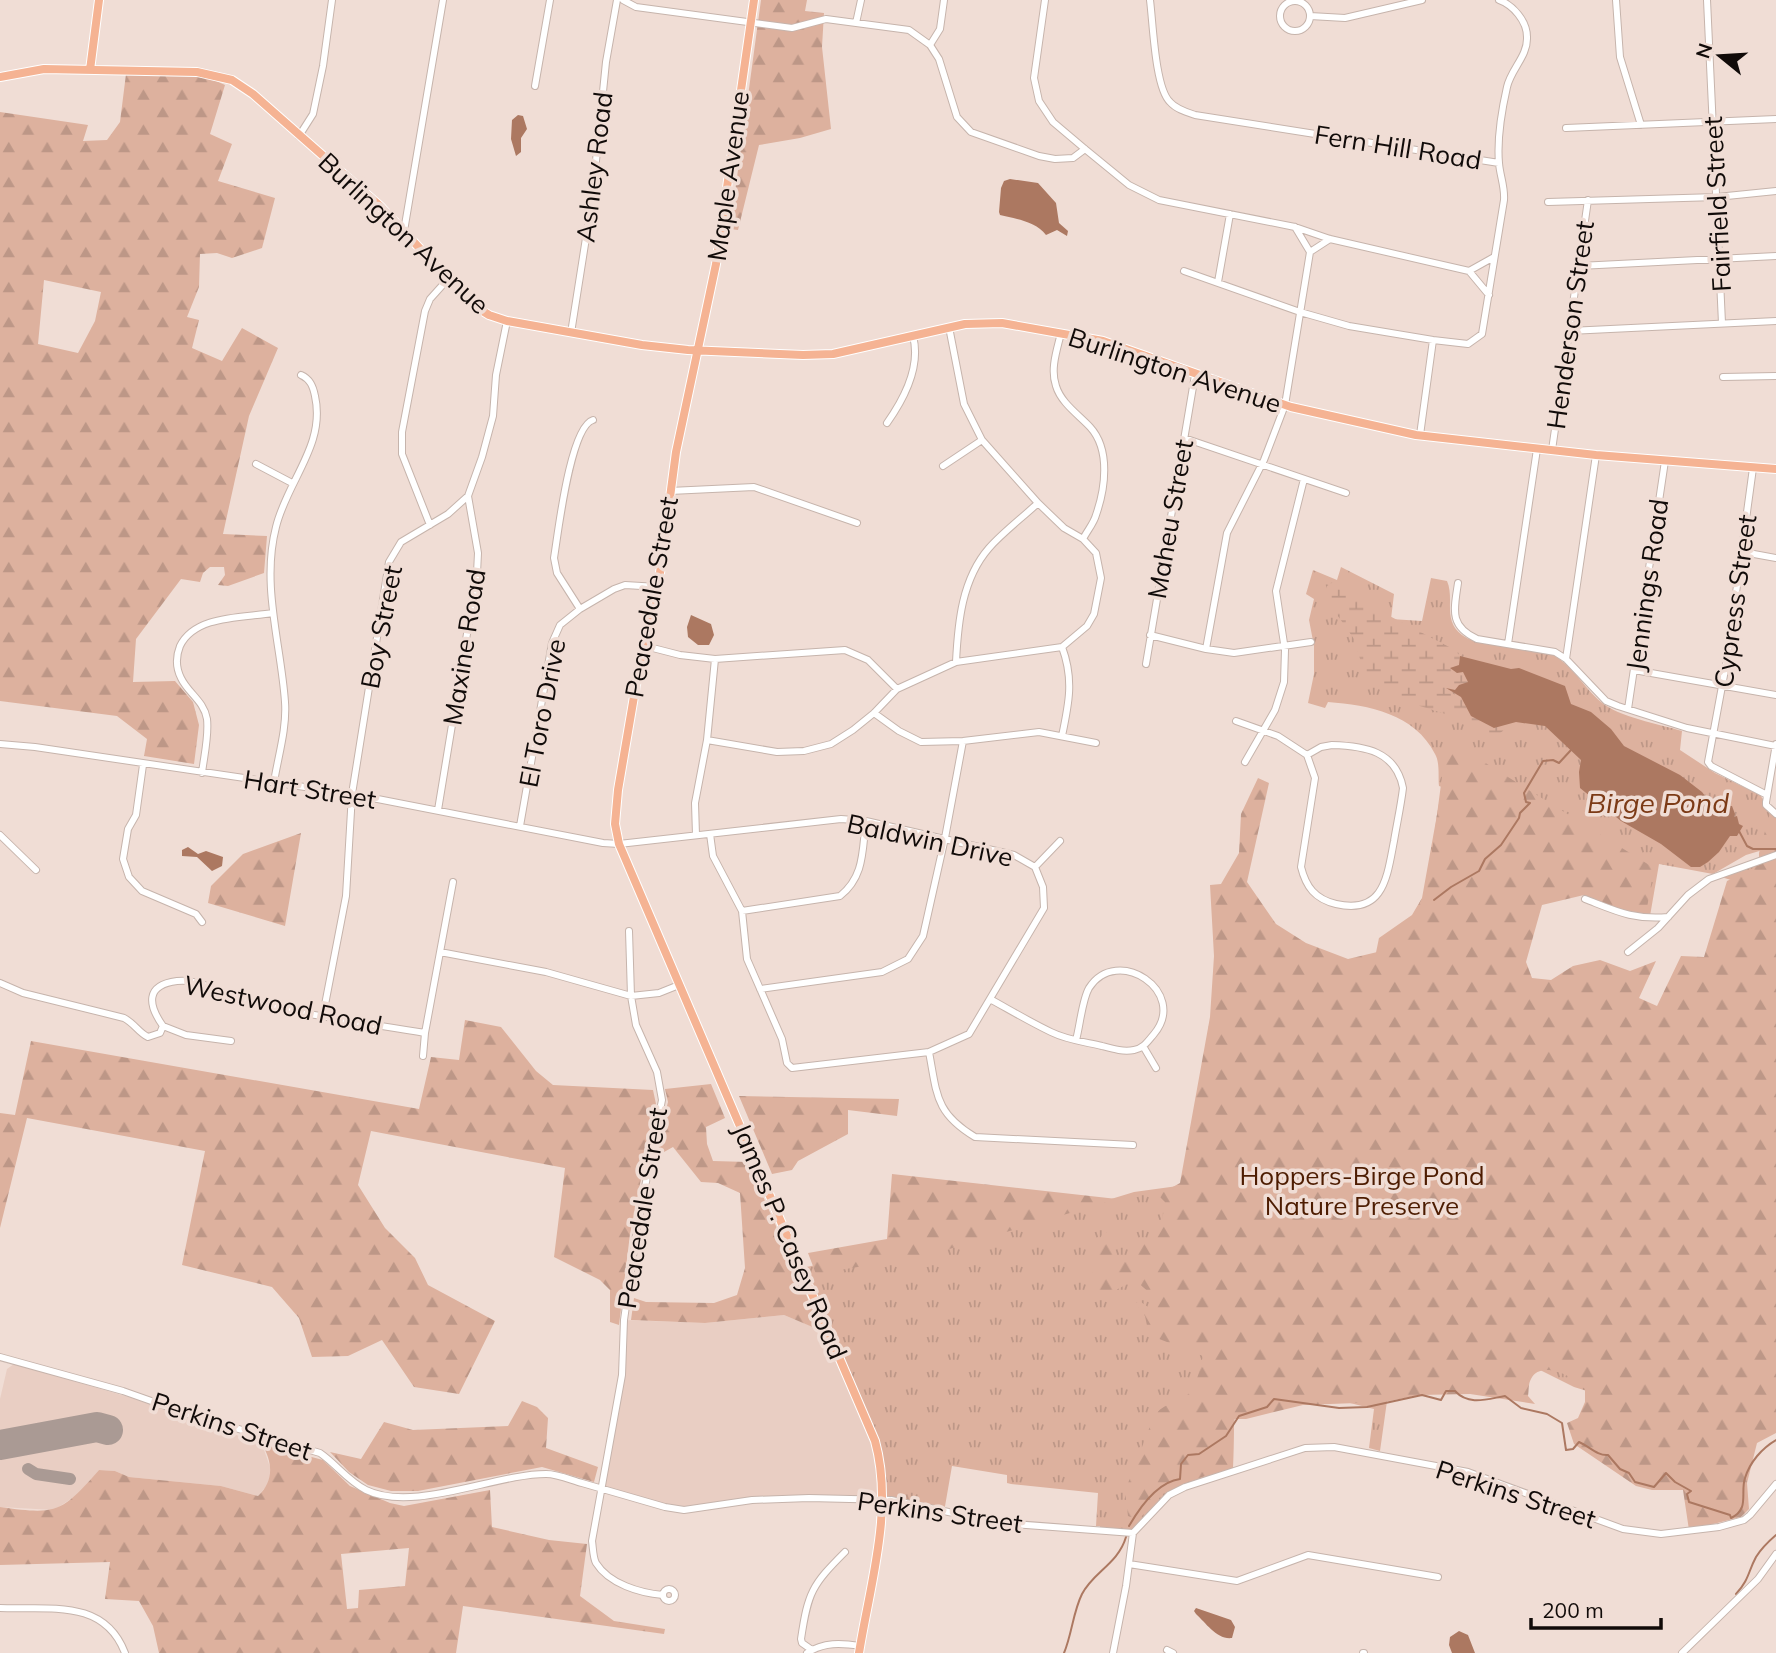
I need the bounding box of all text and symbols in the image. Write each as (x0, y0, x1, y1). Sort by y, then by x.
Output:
north arrow (1685, 21, 1755, 91)
text: N (1690, 40, 1717, 61)
street label: Maple Avenue (700, 89, 756, 263)
street label: Ashley Road (568, 90, 620, 244)
street label: Fairfield Street (1696, 115, 1738, 293)
street label: Fern Hill Road (1312, 118, 1484, 176)
street label: Burlington Avenue (312, 145, 496, 321)
street label: Henderson Street (1539, 219, 1601, 431)
street label: Burlington Avenue (1064, 320, 1286, 420)
street label: Maheu Street (1140, 437, 1200, 601)
street label: Peacedale Street (617, 494, 685, 700)
street label: Jennings Road (1619, 497, 1675, 673)
street label: Cypress Street (1707, 512, 1763, 690)
street label: Boy Street (353, 563, 409, 691)
street label: Maxine Road (435, 566, 493, 728)
street label: El Toro Drive (511, 636, 573, 790)
street label: Hart Street (242, 762, 378, 816)
water label: Birge Pond (1587, 785, 1729, 820)
street label: Baldwin Drive (844, 806, 1016, 874)
street label: Westwood Road (181, 968, 385, 1042)
street label: Peacedale Street (610, 1105, 674, 1311)
street label: James P. Casey Road (725, 1118, 855, 1364)
park label: Hoppers-Birge Pond Nature Preserve (1239, 1159, 1485, 1222)
street label: Perkins Street (148, 1385, 316, 1467)
street label: Perkins Street (1432, 1453, 1600, 1535)
street label: Perkins Street (855, 1484, 1025, 1540)
scale bar (1531, 1586, 1660, 1630)
text: 200 m (1542, 1597, 1604, 1623)

